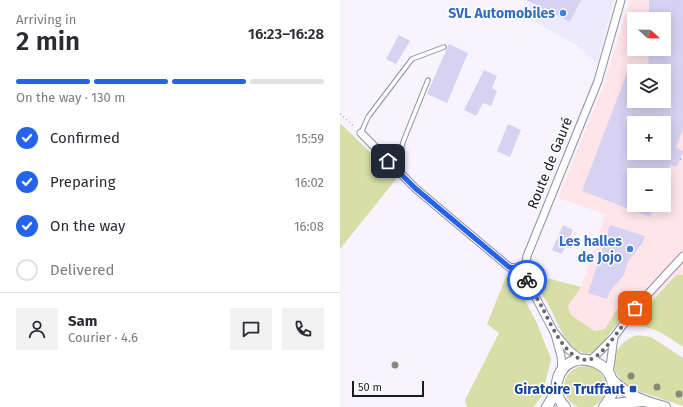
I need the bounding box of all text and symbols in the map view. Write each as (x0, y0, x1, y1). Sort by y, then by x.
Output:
place label: SVL Automobiles (448, 5, 555, 22)
marker: SVL Automobiles (558, 8, 568, 18)
text: Arriving in (16, 12, 76, 27)
north arrow (627, 12, 671, 56)
map controls (627, 12, 671, 212)
text: 16:23–16:28 (248, 25, 324, 43)
text: 2 min (16, 26, 80, 57)
button: layers (627, 64, 671, 108)
text: On the way · 130 m (16, 90, 125, 105)
street label: Route de Gauré (524, 115, 576, 211)
button: + (627, 116, 671, 160)
icon: check (16, 127, 38, 149)
text: Confirmed (50, 129, 120, 147)
text: 15:59 (296, 131, 324, 146)
pin (371, 144, 405, 178)
icon: home (377, 150, 399, 172)
button: − (627, 168, 671, 212)
icon: check (16, 171, 38, 193)
text: Preparing (50, 173, 115, 191)
text: 16:02 (295, 175, 324, 190)
icon: check (16, 215, 38, 237)
text: On the way (50, 217, 125, 235)
text: 16:08 (294, 219, 324, 234)
place label: Les halles de Jojo (559, 233, 622, 266)
marker: Les halles de Jojo (625, 244, 635, 254)
courier (507, 260, 547, 300)
text: Delivered (50, 261, 114, 279)
icon: bike (516, 269, 538, 291)
pin (618, 291, 652, 325)
icon: bag (624, 297, 646, 319)
button: person (16, 308, 58, 350)
button: chat (230, 308, 272, 350)
button: phone (282, 308, 324, 350)
text: Sam (68, 312, 97, 330)
text: Courier · 4.6 (68, 330, 138, 345)
scale bar (352, 379, 424, 398)
text: 50 m (358, 381, 382, 394)
place label: Giratoire Truffaut (514, 381, 626, 398)
marker: Giratoire Truffaut (628, 384, 638, 394)

